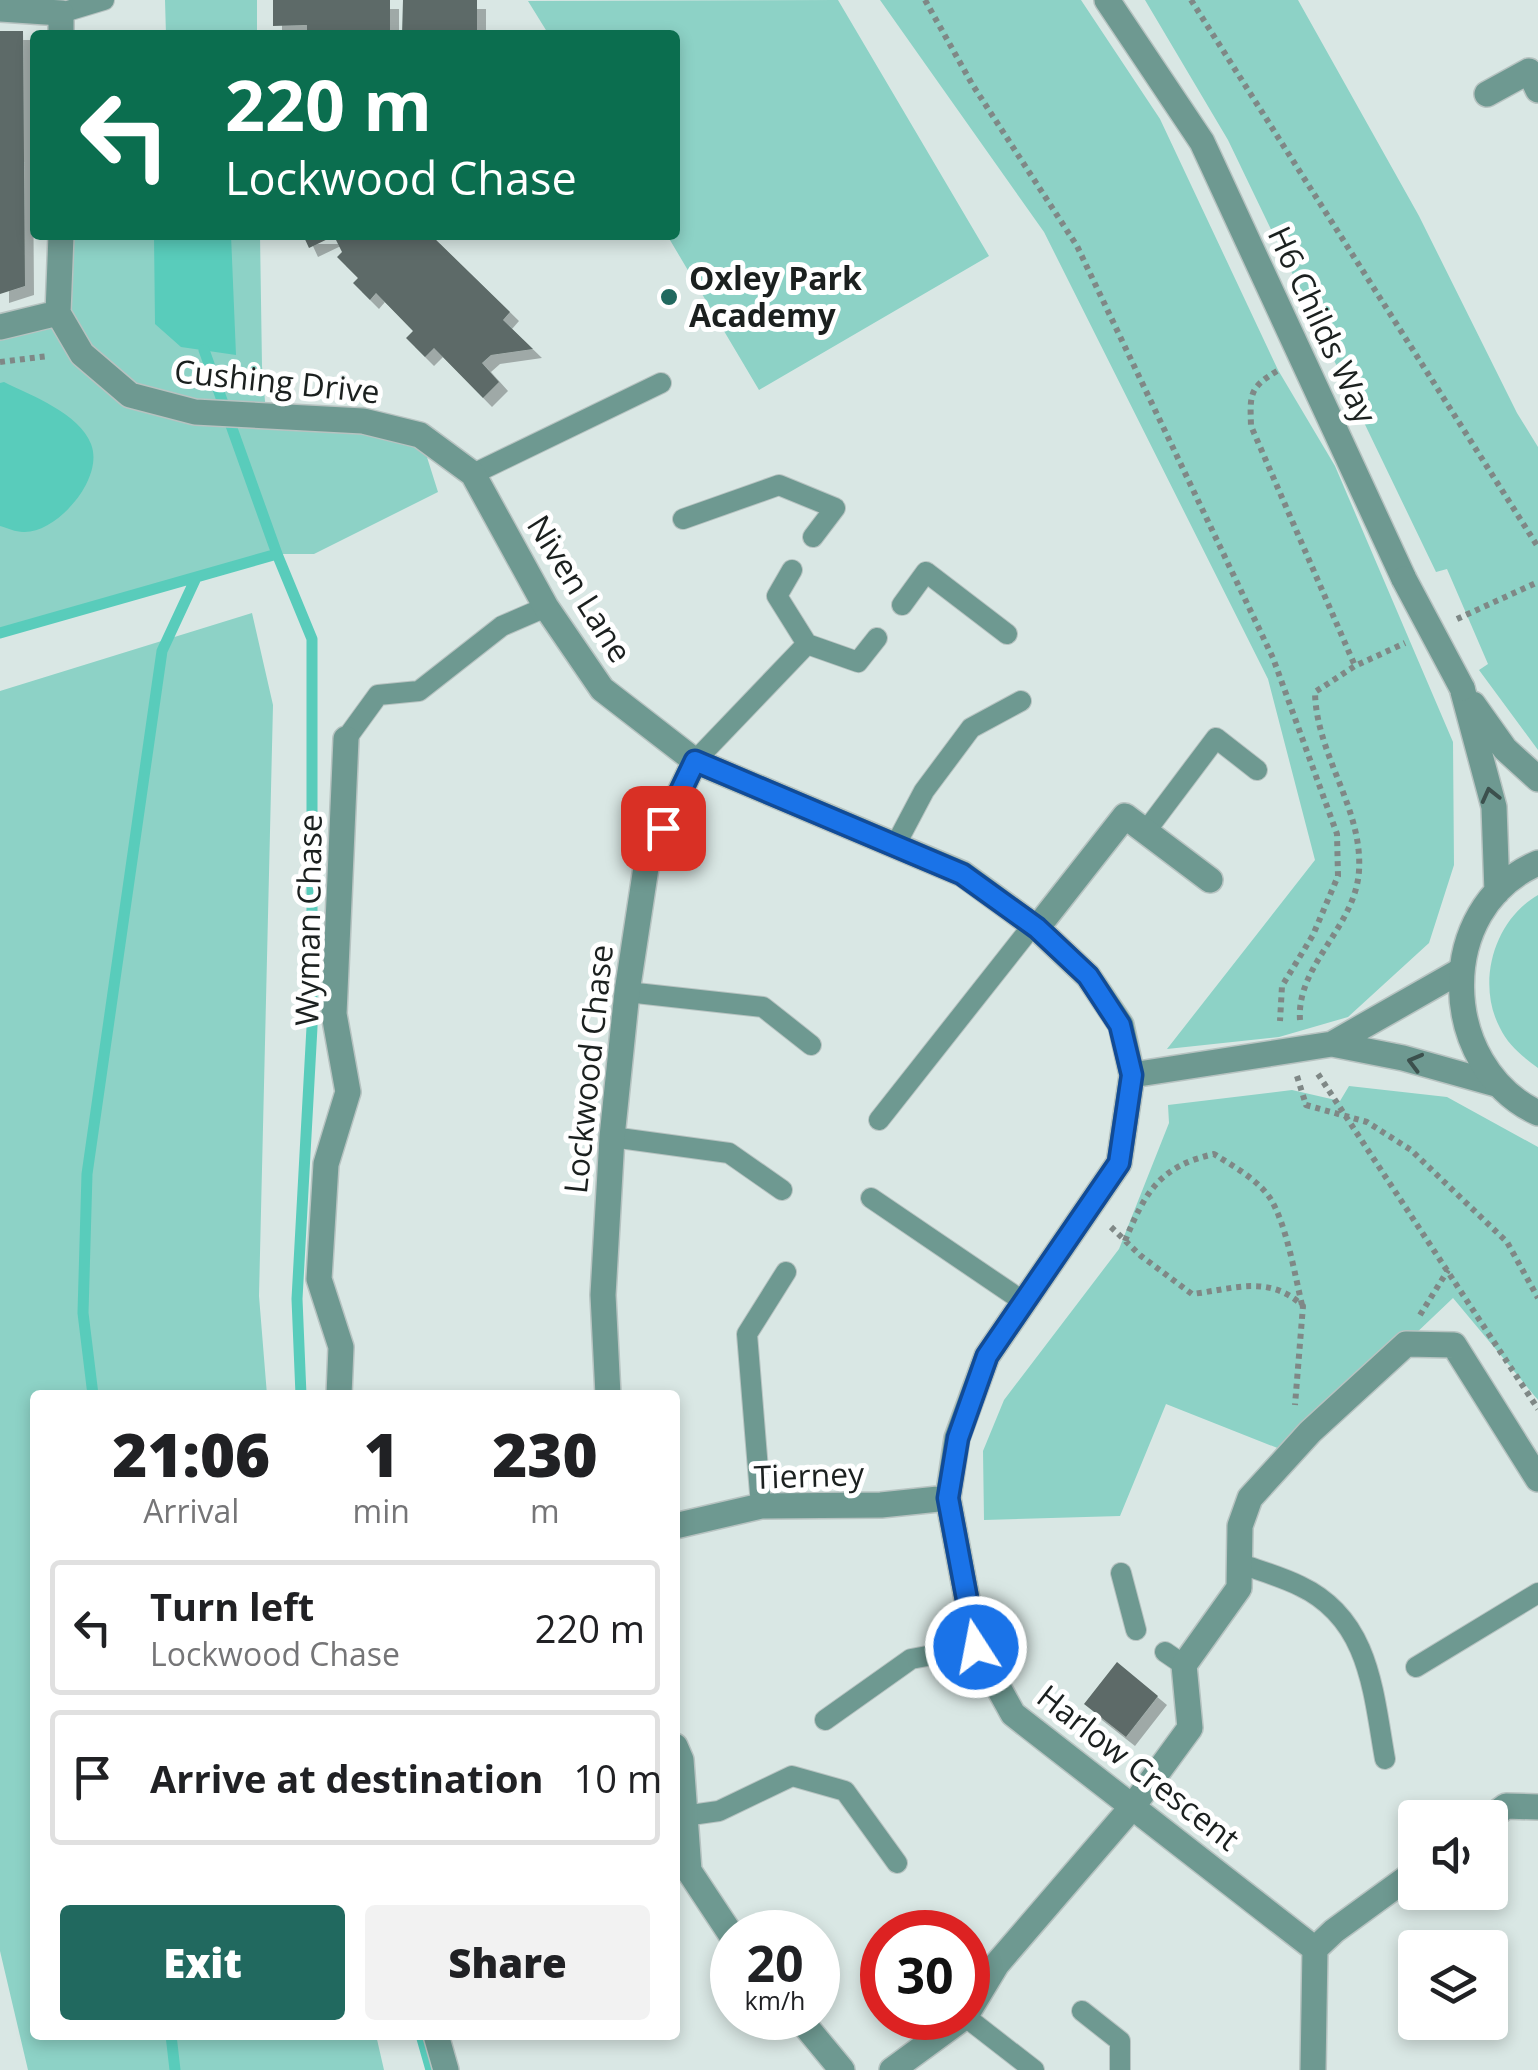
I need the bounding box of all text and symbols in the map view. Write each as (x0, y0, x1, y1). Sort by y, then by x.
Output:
text: 220 m (225, 56, 432, 152)
icon: left (60, 70, 190, 200)
text: Lockwood Chase (225, 147, 577, 208)
street label: H6 Childs Way (1259, 219, 1388, 431)
place label: Oxley Park Academy (689, 256, 862, 336)
marker: Oxley Park Academy (658, 286, 680, 308)
street label: Cushing Drive (172, 348, 382, 413)
street label: Niven Lane (518, 506, 643, 670)
pin (621, 786, 706, 871)
one-way arrow (1481, 787, 1502, 804)
icon: arrive (636, 801, 691, 856)
street label: Wyman Chase (284, 814, 331, 1026)
street label: Lockwood Chase (553, 942, 622, 1195)
one-way arrow (1407, 1052, 1424, 1073)
text: 21:06 (112, 1413, 270, 1495)
text: 1 (364, 1413, 399, 1495)
text: 230 (492, 1413, 598, 1495)
street label: Tierney (753, 1451, 866, 1498)
text: Arrival (143, 1489, 239, 1532)
text: min (353, 1489, 410, 1532)
text: m (530, 1489, 560, 1532)
text: Turn left (150, 1580, 314, 1632)
position arrow (924, 1595, 1028, 1699)
icon: left (65, 1600, 120, 1655)
text: 220 m (535, 1602, 645, 1654)
text: Lockwood Chase (150, 1632, 400, 1675)
street label: Harlow Crescent (1029, 1674, 1249, 1859)
icon: arrive (65, 1750, 120, 1805)
text: Arrive at destination (150, 1752, 544, 1804)
text: 10 m (574, 1752, 662, 1804)
map controls (1398, 1800, 1508, 2040)
button: sound (1398, 1800, 1508, 1910)
button: Exit (60, 1905, 345, 2020)
button: Share (365, 1905, 650, 2020)
speed limit sign: 30 (860, 1910, 990, 2040)
text: 20 (746, 1929, 804, 1997)
button: layers (1398, 1930, 1508, 2040)
text: km/h (745, 1983, 805, 2017)

